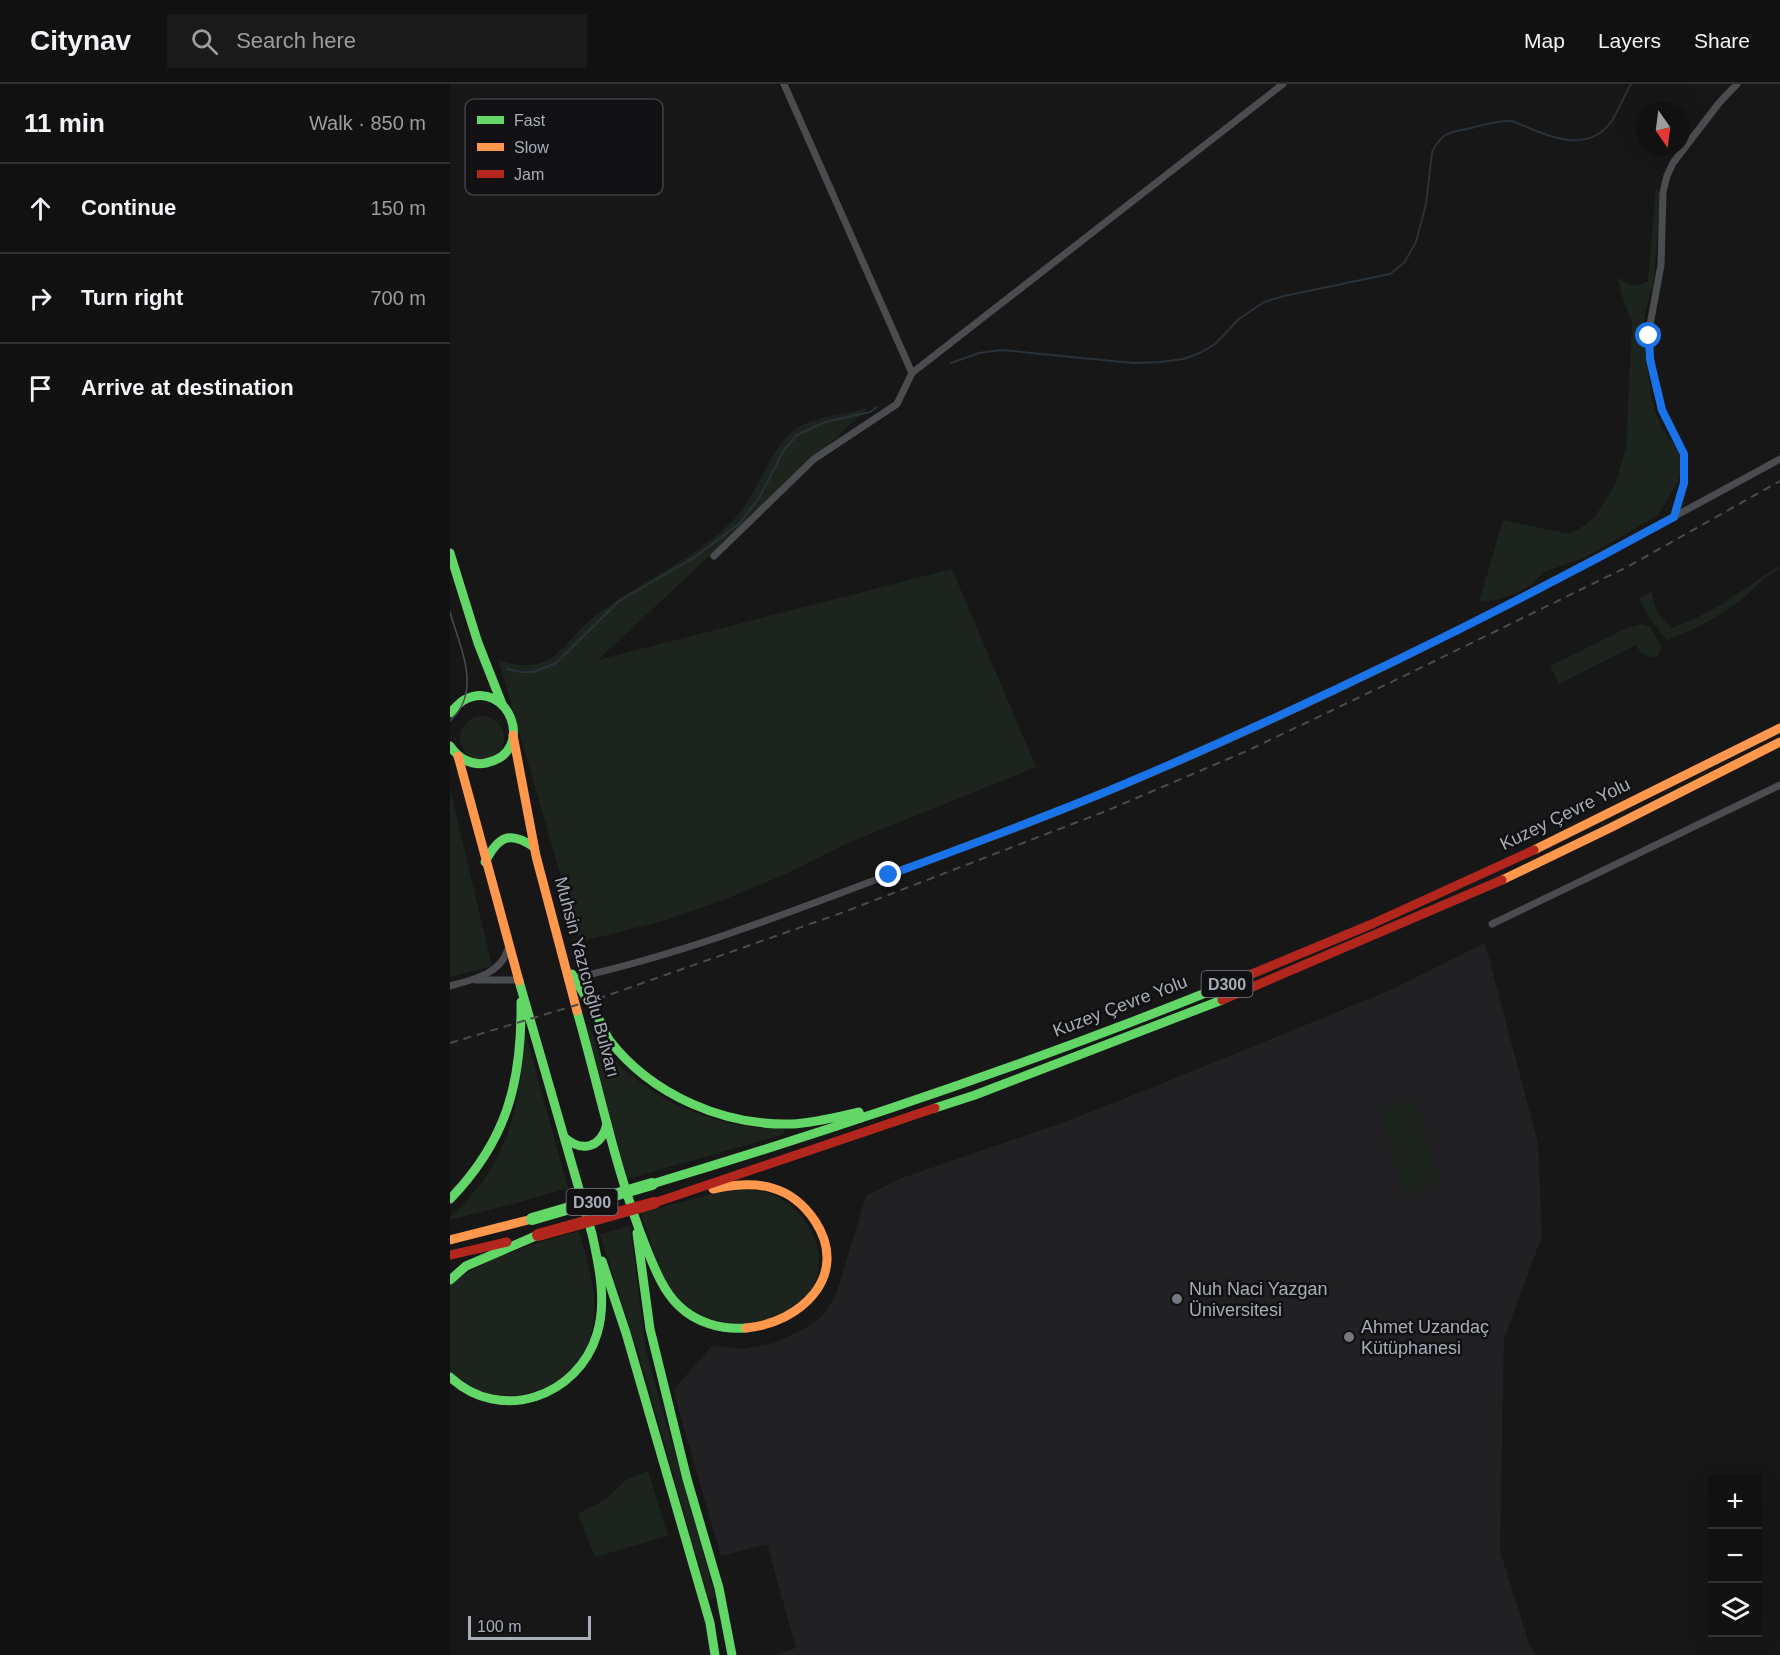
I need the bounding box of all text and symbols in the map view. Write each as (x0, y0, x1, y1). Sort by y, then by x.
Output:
search box (167, 14, 587, 68)
text: Citynav (30, 25, 131, 56)
icon: search (188, 25, 221, 58)
text: Search here (236, 28, 356, 53)
text: Map (1524, 29, 1565, 52)
text: Layers (1598, 29, 1661, 52)
text: Share (1694, 29, 1750, 52)
legend (465, 99, 663, 195)
north arrow (1636, 102, 1690, 156)
text: 11 min (24, 108, 105, 138)
text: Walk · 850 m (309, 112, 426, 134)
text: Fast (514, 112, 546, 129)
text: Slow (514, 139, 549, 156)
text: Jam (514, 166, 544, 183)
icon: ahead (24, 192, 57, 225)
text: Continue (81, 195, 176, 220)
text: 150 m (370, 197, 426, 219)
icon: right (24, 282, 57, 315)
text: Turn right (81, 285, 183, 310)
text: 700 m (370, 287, 426, 309)
route start (1635, 322, 1661, 348)
icon: arrive (24, 372, 57, 405)
text: Arrive at destination (81, 375, 294, 400)
street label: Kuzey Çevre Yolu (1497, 774, 1633, 854)
route end (875, 861, 901, 887)
street label: Muhsin Yazıcıoğlu Bulvarı (551, 875, 623, 1079)
street label: Kuzey Çevre Yolu (1050, 971, 1190, 1041)
road number: D300 (1202, 971, 1252, 997)
road number: D300 (566, 1189, 618, 1215)
place label: Nuh Naci Yazgan Üniversitesi (1189, 1279, 1327, 1320)
marker: Nuh Naci Yazgan Üniversitesi (1170, 1292, 1184, 1306)
place label: Ahmet Uzandaç Kütüphanesi (1361, 1317, 1489, 1358)
marker: Ahmet Uzandaç Kütüphanesi (1342, 1330, 1356, 1344)
map controls (1708, 1475, 1762, 1637)
button: + (1708, 1475, 1762, 1529)
button: − (1708, 1529, 1762, 1583)
button: layers (1708, 1583, 1762, 1637)
scale bar (468, 1613, 591, 1640)
text: 100 m (477, 1618, 521, 1635)

